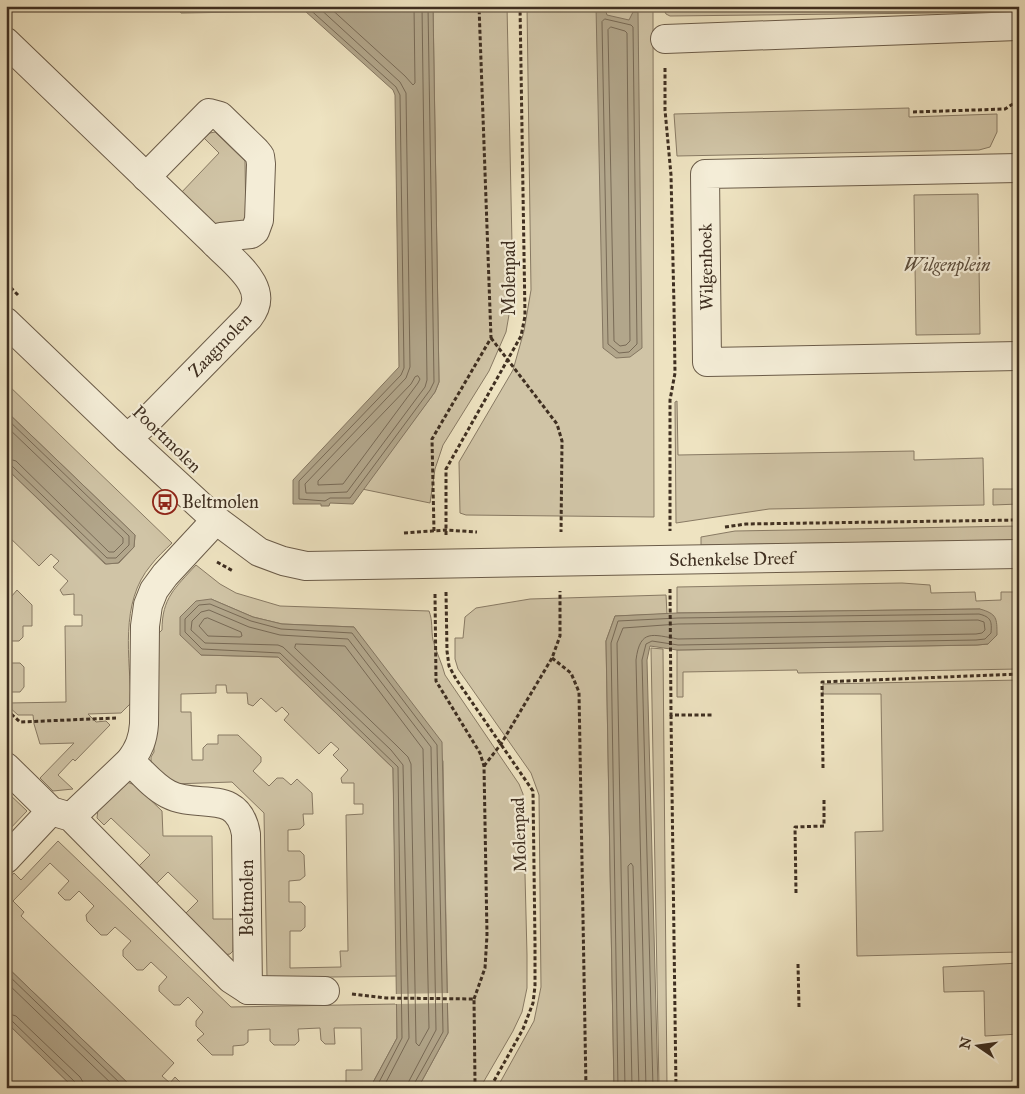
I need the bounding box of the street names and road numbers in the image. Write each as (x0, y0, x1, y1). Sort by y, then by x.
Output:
street label: Wilgenhoek (694, 222, 719, 311)
street label: Molenpad (498, 240, 520, 316)
street label: Zaagmolen (184, 308, 257, 382)
street label: Poortmolen (128, 401, 206, 478)
street label: Schenkelse Dreef (669, 547, 798, 571)
street label: Molenpad (507, 797, 531, 873)
street label: Beltmolen (236, 859, 258, 936)

